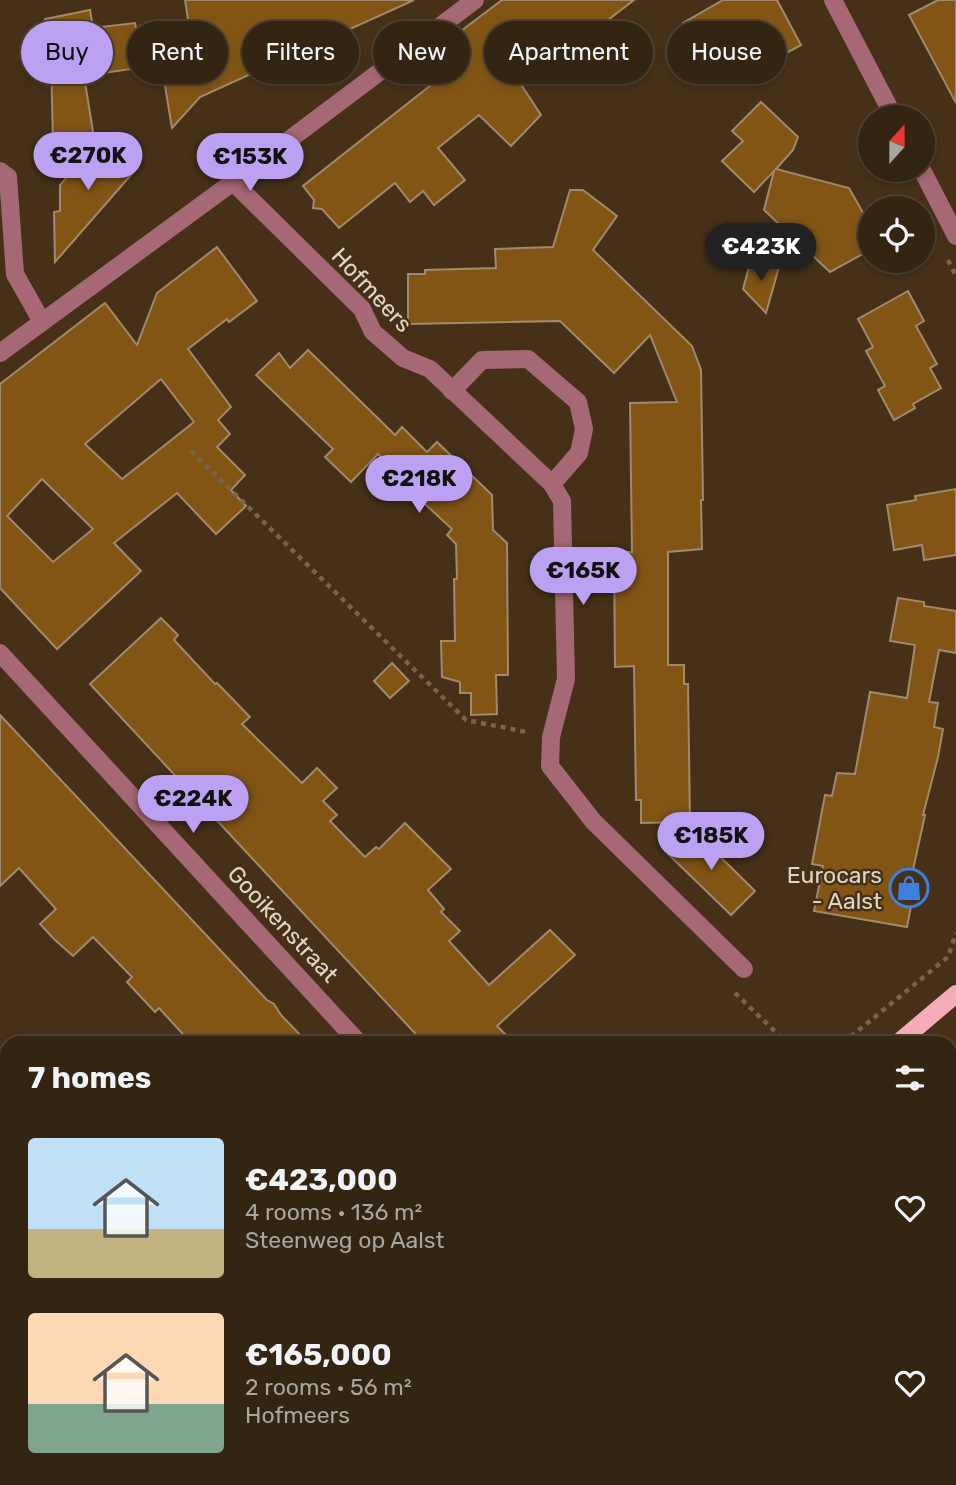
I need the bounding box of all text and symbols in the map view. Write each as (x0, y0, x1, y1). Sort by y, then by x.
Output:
chip: Buy (21, 21, 113, 84)
chip: Rent (127, 21, 228, 84)
chip: Filters (242, 21, 359, 84)
chip: New (373, 21, 470, 84)
chip: Apartment (484, 21, 653, 84)
chip: House (667, 21, 786, 84)
north arrow (858, 105, 934, 182)
map controls (858, 105, 935, 273)
pin: €270K (39, 132, 137, 192)
pin: €153K (201, 134, 299, 193)
text: €270K (49, 141, 127, 169)
text: €153K (213, 142, 287, 170)
button: locate (858, 196, 935, 273)
pin: €423K (712, 224, 810, 283)
text: €423K (721, 232, 801, 260)
street label: Hofmeers (326, 242, 418, 338)
pin: €218K (370, 456, 468, 515)
text: €218K (381, 464, 457, 492)
pin: €165K (534, 548, 632, 607)
text: €165K (546, 556, 620, 584)
pin: €224K (144, 776, 242, 835)
text: €224K (154, 784, 232, 812)
pin: €185K (662, 812, 760, 872)
text: €185K (673, 821, 749, 849)
street label: Gooikenstraat (222, 860, 344, 988)
place label: Eurocars - Aalst (787, 861, 882, 915)
shop icon: Eurocars - Aalst (888, 867, 930, 909)
icon: filters (891, 1059, 929, 1097)
text: 7 homes (28, 1060, 151, 1096)
text: €423,000 (245, 1162, 398, 1198)
icon: home (84, 1166, 168, 1250)
icon: heart (891, 1189, 929, 1227)
text: 4 rooms · 136 m² (245, 1198, 422, 1226)
text: Steenweg op Aalst (245, 1226, 445, 1254)
text: €165,000 (245, 1337, 392, 1373)
icon: home (84, 1341, 168, 1425)
icon: heart (891, 1364, 929, 1402)
text: 2 rooms · 56 m² (245, 1373, 412, 1401)
text: Hofmeers (245, 1401, 350, 1429)

